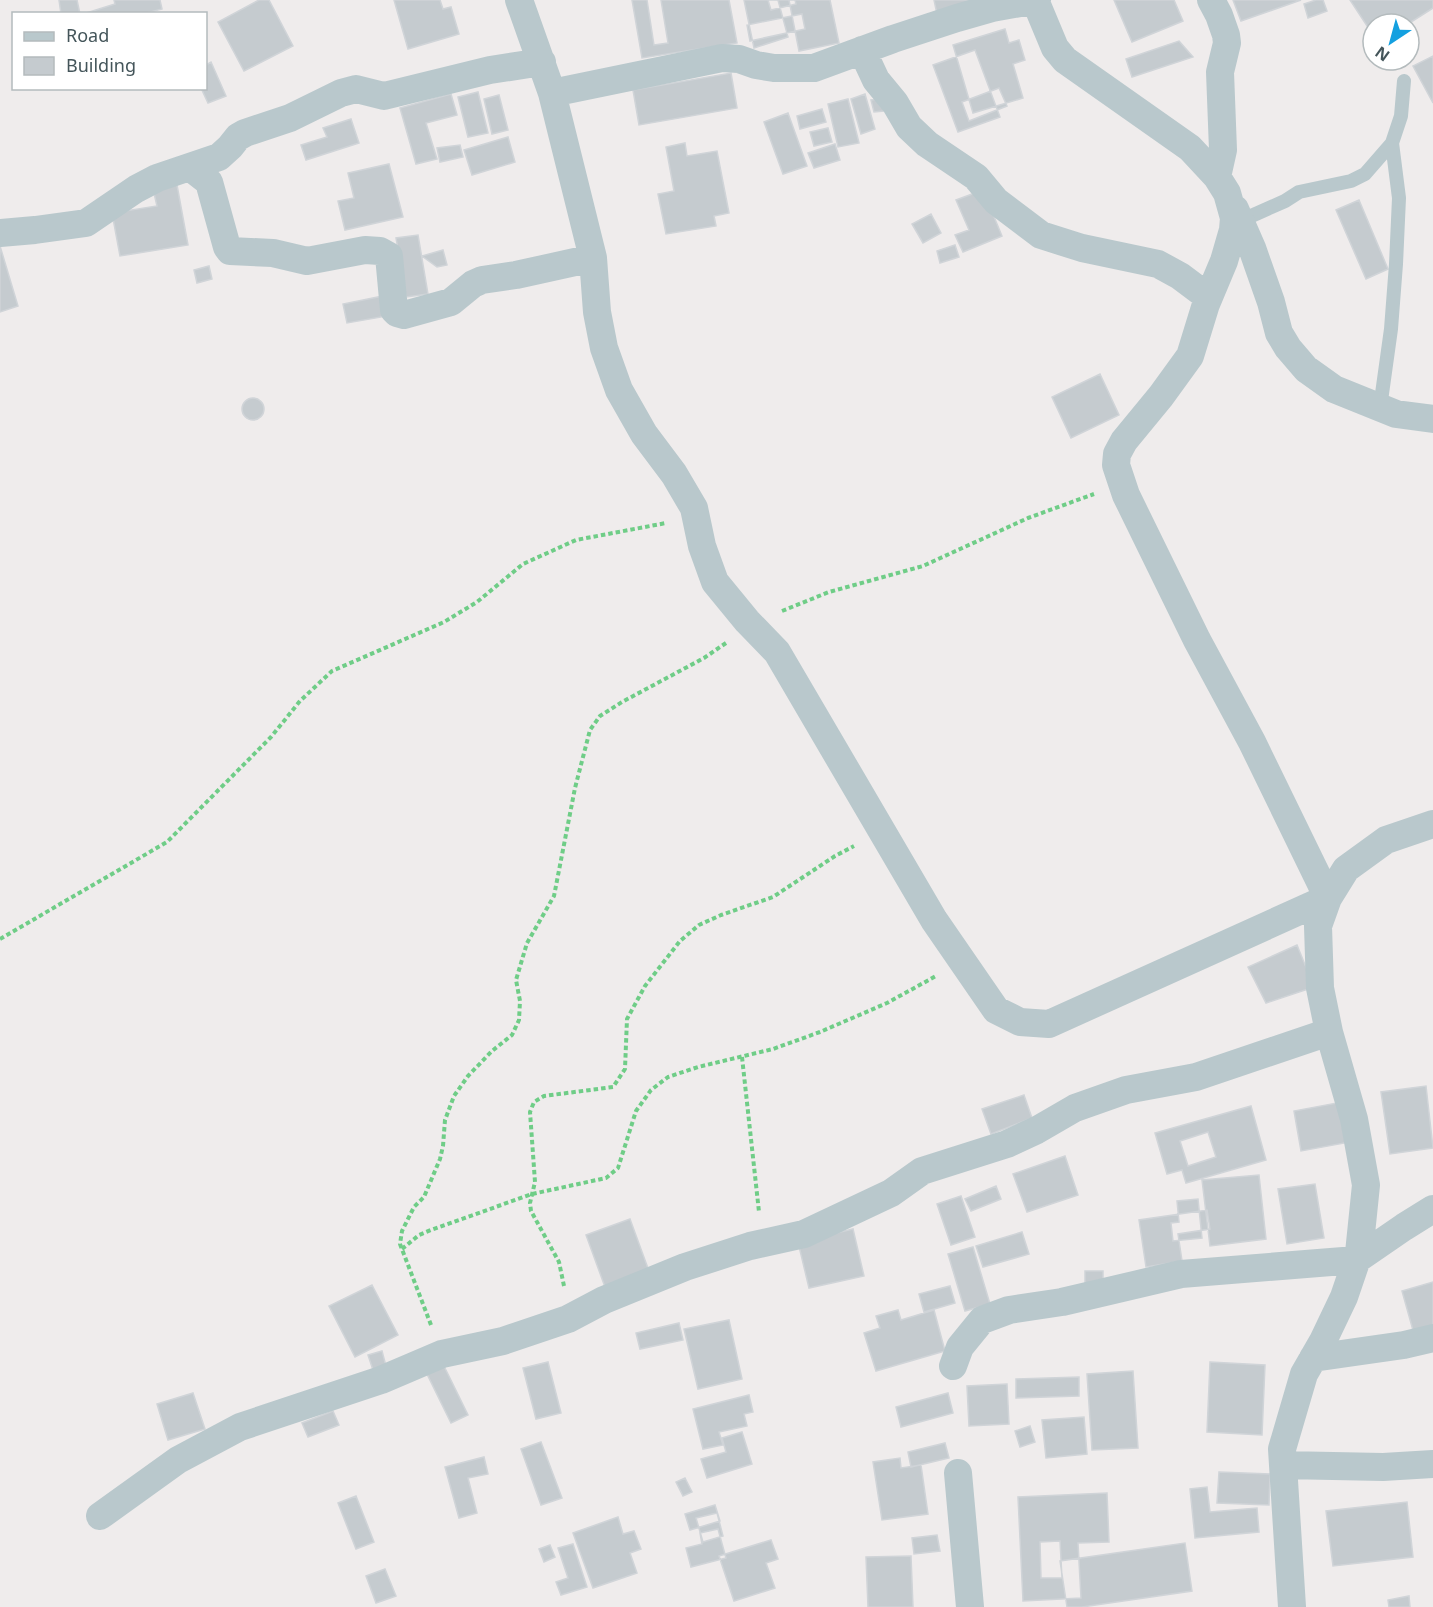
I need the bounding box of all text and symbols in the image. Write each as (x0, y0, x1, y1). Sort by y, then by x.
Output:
legend (12, 12, 207, 90)
north arrow (1361, 12, 1421, 72)
text: Road (66, 23, 109, 47)
text: N (1370, 41, 1394, 67)
text: Building (66, 53, 136, 77)

